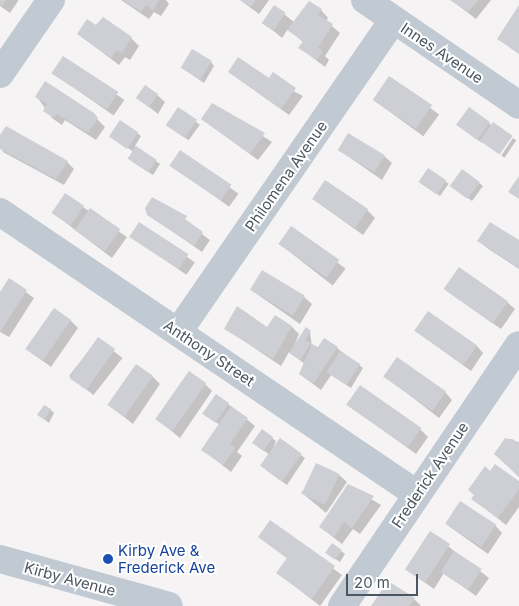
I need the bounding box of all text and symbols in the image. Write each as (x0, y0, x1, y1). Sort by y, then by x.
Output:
street label: Innes Avenue (397, 19, 487, 87)
street label: Philomena Avenue (241, 117, 331, 235)
street label: Anthony Street (160, 316, 258, 390)
street label: Frederick Avenue (388, 419, 472, 531)
place label: Kirby Ave & Frederick Ave (118, 541, 215, 576)
marker: Kirby Ave & Frederick Ave (102, 553, 114, 565)
street label: Kirby Avenue (22, 558, 118, 600)
scale bar (349, 564, 422, 596)
text: 20 m (354, 573, 390, 592)

